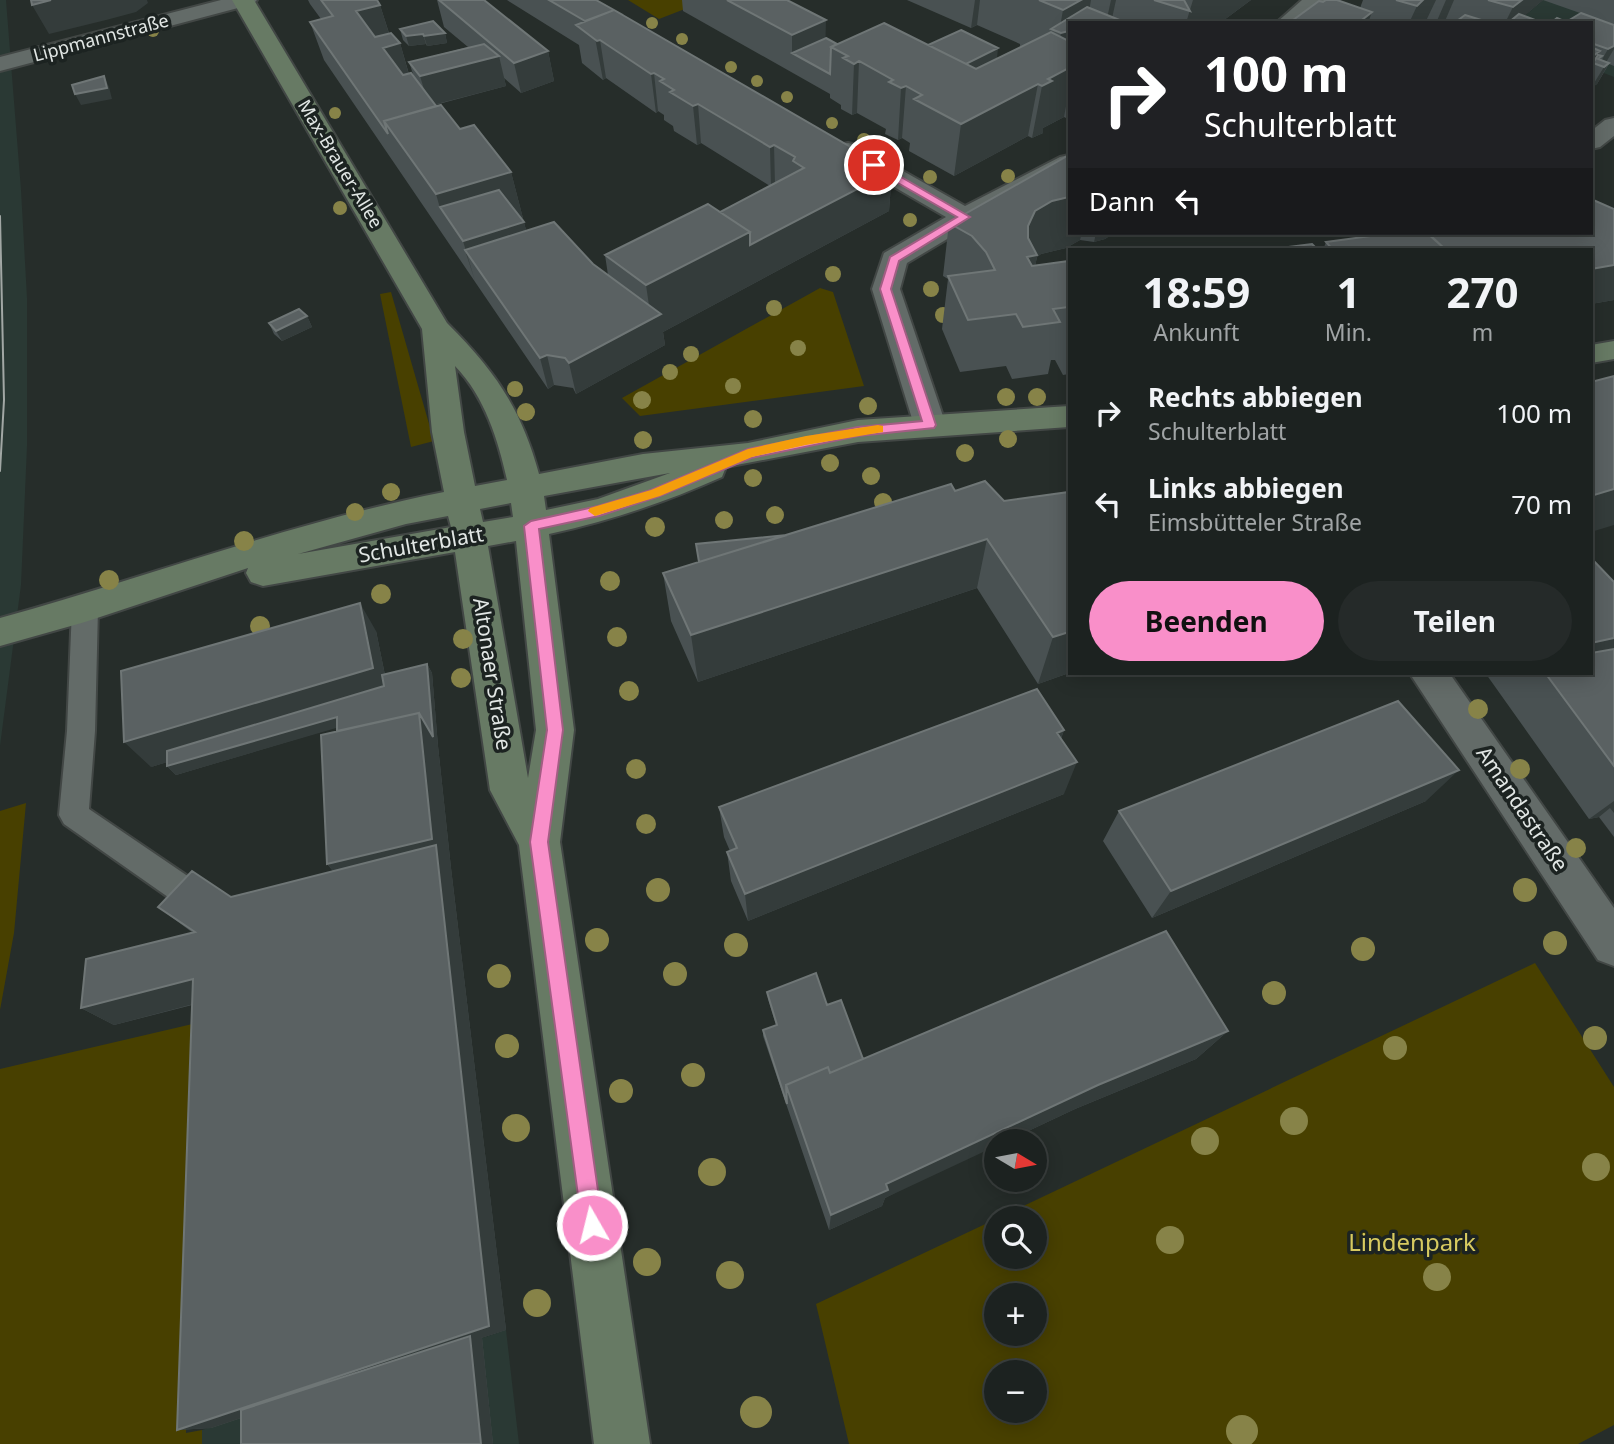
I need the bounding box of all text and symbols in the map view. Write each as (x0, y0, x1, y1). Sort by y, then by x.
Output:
street label: Lippmannstraße (30, 7, 171, 67)
text: 100 m (1204, 40, 1349, 106)
icon: right (1089, 49, 1180, 140)
street label: Max-Brauer-Allee (293, 95, 389, 232)
text: Schulterblatt (1204, 103, 1397, 146)
pin (844, 135, 904, 195)
icon: arrive (855, 146, 893, 184)
icon: left (1169, 182, 1207, 220)
text: Dann (1089, 183, 1155, 219)
text: 18:59 (1142, 263, 1250, 320)
text: 1 (1336, 263, 1360, 320)
text: 270 (1446, 263, 1519, 320)
text: Ankunft (1153, 316, 1239, 348)
text: Min. (1325, 316, 1372, 348)
text: m (1472, 316, 1493, 348)
text: Rechts abbiegen (1148, 379, 1363, 415)
icon: right (1089, 394, 1127, 432)
text: 100 m (1496, 395, 1572, 431)
text: Schulterblatt (1148, 415, 1286, 447)
text: Links abbiegen (1148, 470, 1344, 506)
icon: left (1089, 485, 1127, 523)
text: 70 m (1511, 486, 1572, 522)
text: Eimsbütteler Straße (1148, 506, 1362, 538)
street label: Schulterblatt (356, 519, 486, 569)
button: Beenden (1089, 581, 1324, 661)
button: Teilen (1338, 581, 1572, 661)
street label: Altonaer Straße (467, 596, 519, 752)
street label: Amandastraße (1471, 740, 1575, 876)
north arrow (984, 1129, 1046, 1192)
map controls (984, 1129, 1047, 1423)
position arrow (555, 1188, 629, 1262)
button: search (984, 1206, 1047, 1269)
park label: Lindenpark (1348, 1225, 1476, 1258)
button: + (984, 1283, 1047, 1346)
button: − (984, 1360, 1047, 1423)

